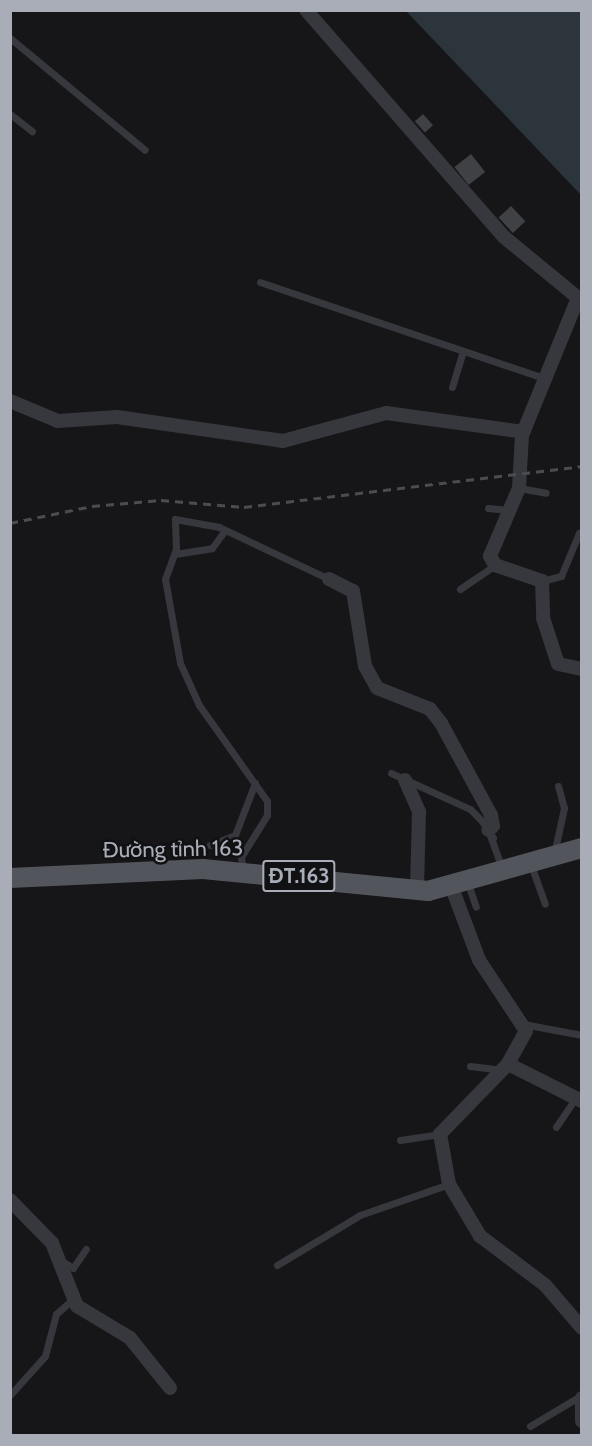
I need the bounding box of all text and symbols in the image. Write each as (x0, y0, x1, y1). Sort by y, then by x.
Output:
street label: Đường tỉnh 163 (102, 835, 244, 863)
road number: ĐT.163 (262, 858, 336, 894)

